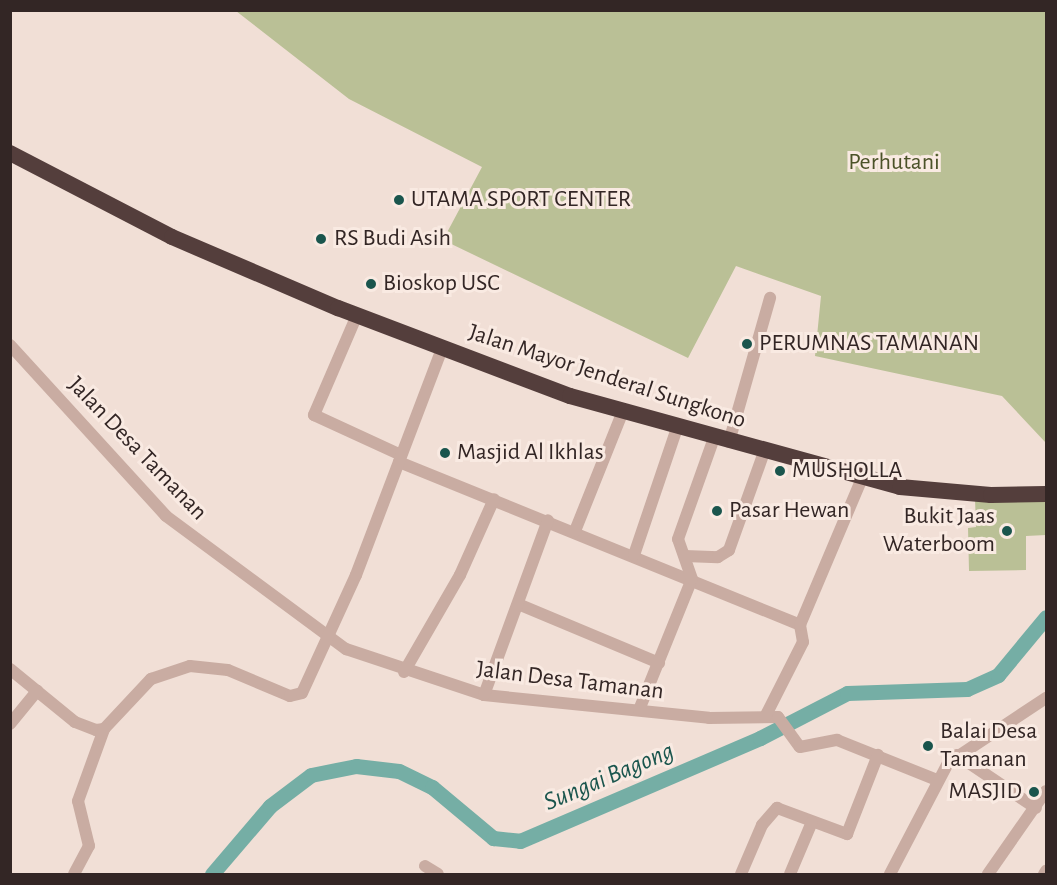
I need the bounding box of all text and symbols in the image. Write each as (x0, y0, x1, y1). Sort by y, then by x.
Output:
park label: Perhutani (848, 149, 940, 177)
place label: UTAMA SPORT CENTER (411, 186, 631, 214)
marker: UTAMA SPORT CENTER (392, 193, 406, 207)
place label: RS Budi Asih (334, 225, 451, 253)
marker: RS Budi Asih (312, 230, 330, 248)
place label: Bioskop USC (383, 270, 500, 298)
marker: Bioskop USC (364, 277, 378, 291)
street label: Jalan Mayor Jenderal Sungkono (465, 319, 749, 435)
place label: PERUMNAS TAMANAN (759, 330, 979, 358)
marker: PERUMNAS TAMANAN (740, 337, 754, 351)
street label: Jalan Desa Tamanan (61, 371, 213, 527)
place label: Masjid Al Ikhlas (457, 439, 604, 467)
marker: Masjid Al Ikhlas (438, 446, 452, 460)
place label: MUSHOLLA (792, 457, 902, 485)
marker: MUSHOLLA (773, 464, 787, 478)
place label: Pasar Hewan (729, 497, 849, 525)
place label: Bukit Jaas Waterboom (883, 503, 995, 559)
marker: Pasar Hewan (710, 504, 724, 518)
marker: Bukit Jaas Waterboom (1000, 524, 1014, 538)
street label: Jalan Desa Tamanan (475, 655, 665, 707)
place label: Balai Desa Tamanan (940, 718, 1037, 774)
water label: Sungai Bagong (539, 736, 679, 818)
marker: Balai Desa Tamanan (921, 739, 935, 753)
place label: MASJID (948, 778, 1022, 806)
marker: MASJID (1027, 785, 1041, 799)

